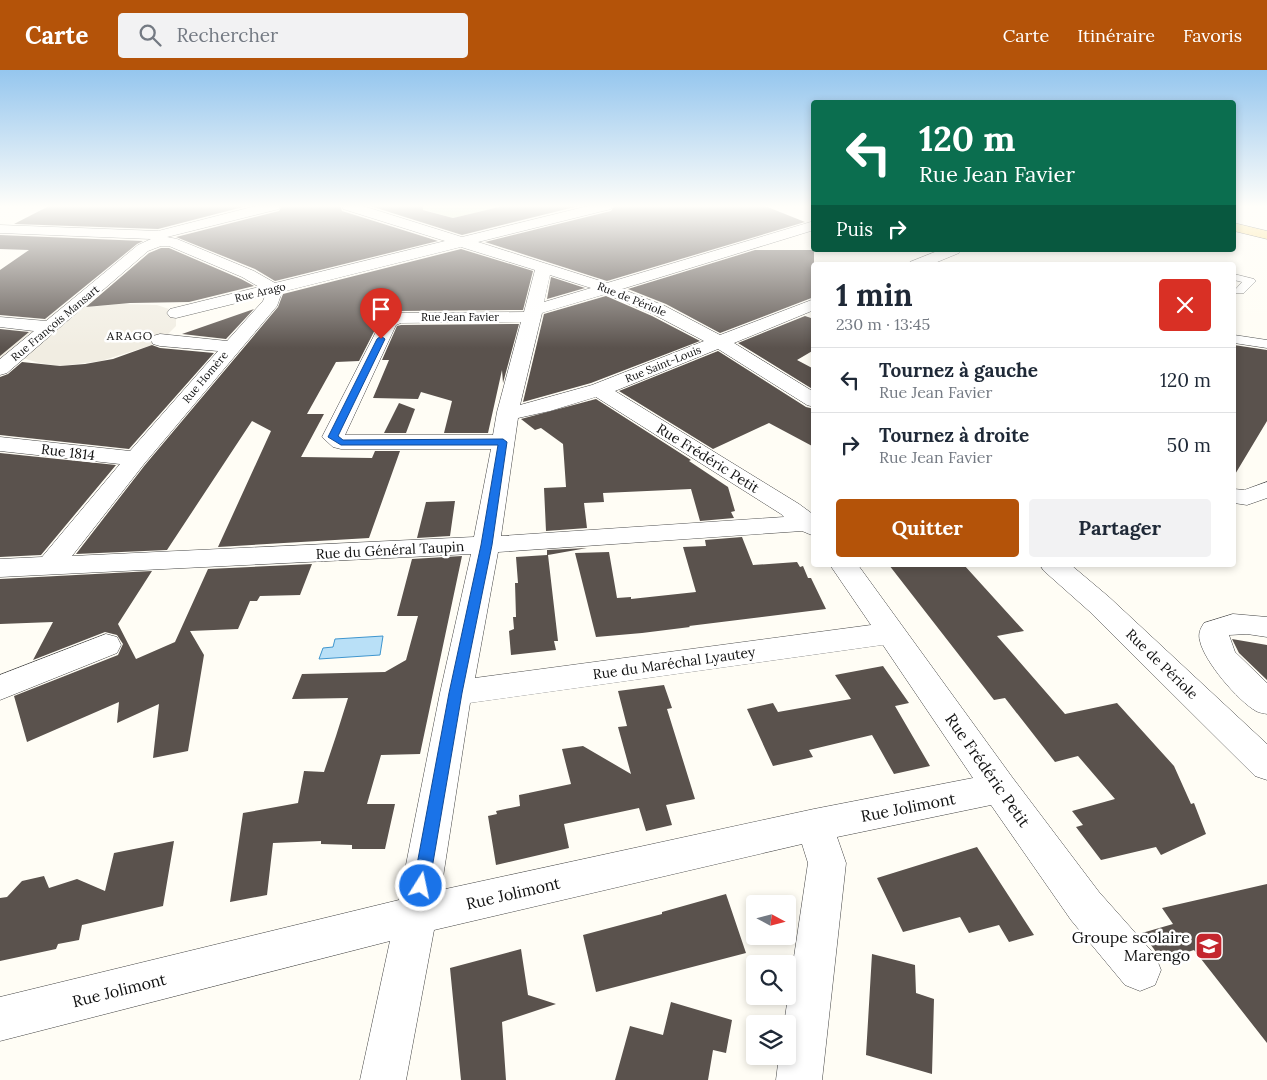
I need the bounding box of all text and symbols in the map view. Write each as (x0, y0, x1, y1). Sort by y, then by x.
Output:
search box (118, 13, 468, 58)
text: Carte (25, 20, 88, 51)
icon: search (136, 21, 164, 49)
text: Rechercher (176, 23, 278, 47)
text: Carte (1003, 24, 1049, 47)
text: Itinéraire (1077, 24, 1155, 47)
text: Favoris (1183, 24, 1242, 47)
text: 120 m (919, 116, 1016, 161)
icon: left (836, 120, 901, 185)
text: Rue Jean Favier (919, 160, 1075, 188)
icon: right (883, 215, 911, 243)
text: Puis (836, 217, 873, 241)
text: 1 min (836, 276, 913, 314)
street label: Rue Arago (233, 279, 287, 305)
street label: Rue de Périole (595, 279, 669, 319)
button: close (1159, 279, 1211, 331)
street label: Rue François Mansart (8, 282, 103, 364)
pin (360, 288, 402, 339)
icon: arrive (367, 295, 395, 323)
street label: Rue Jean Favier (421, 310, 499, 324)
text: 230 m · 13:45 (836, 314, 930, 334)
district label: ARAGO (106, 328, 153, 343)
street label: Rue Saint-Louis (623, 342, 703, 386)
street label: Rue Homère (179, 348, 231, 406)
text: Tournez à gauche (879, 358, 1038, 382)
icon: left (836, 366, 864, 394)
text: 120 m (1160, 368, 1211, 392)
text: Rue Jean Favier (879, 382, 992, 402)
street label: Rue Frédéric Petit (653, 419, 763, 497)
text: Tournez à droite (879, 423, 1029, 447)
icon: right (836, 431, 864, 459)
text: 50 m (1167, 433, 1211, 457)
street label: Rue 1814 (40, 440, 96, 464)
text: Rue Jean Favier (879, 447, 992, 467)
button: Quitter (836, 499, 1019, 557)
button: Partager (1029, 499, 1211, 557)
street label: Rue du Général Taupin (315, 537, 465, 563)
street label: Rue de Périole (1122, 625, 1202, 703)
street label: Rue du Maréchal Lyautey (592, 643, 757, 683)
street label: Rue Frédéric Petit (941, 709, 1035, 831)
street label: Rue Jolimont (859, 788, 958, 826)
position arrow (394, 859, 446, 911)
street label: Rue Jolimont (464, 872, 563, 914)
north arrow (746, 895, 796, 945)
map controls (746, 895, 796, 1065)
place label: Groupe scolaire Marengo (1072, 927, 1190, 965)
school or university icon: Groupe scolaire Marengo (1194, 931, 1224, 961)
button: search (746, 955, 796, 1005)
street label: Rue Jolimont (70, 968, 169, 1011)
button: layers (746, 1015, 796, 1065)

